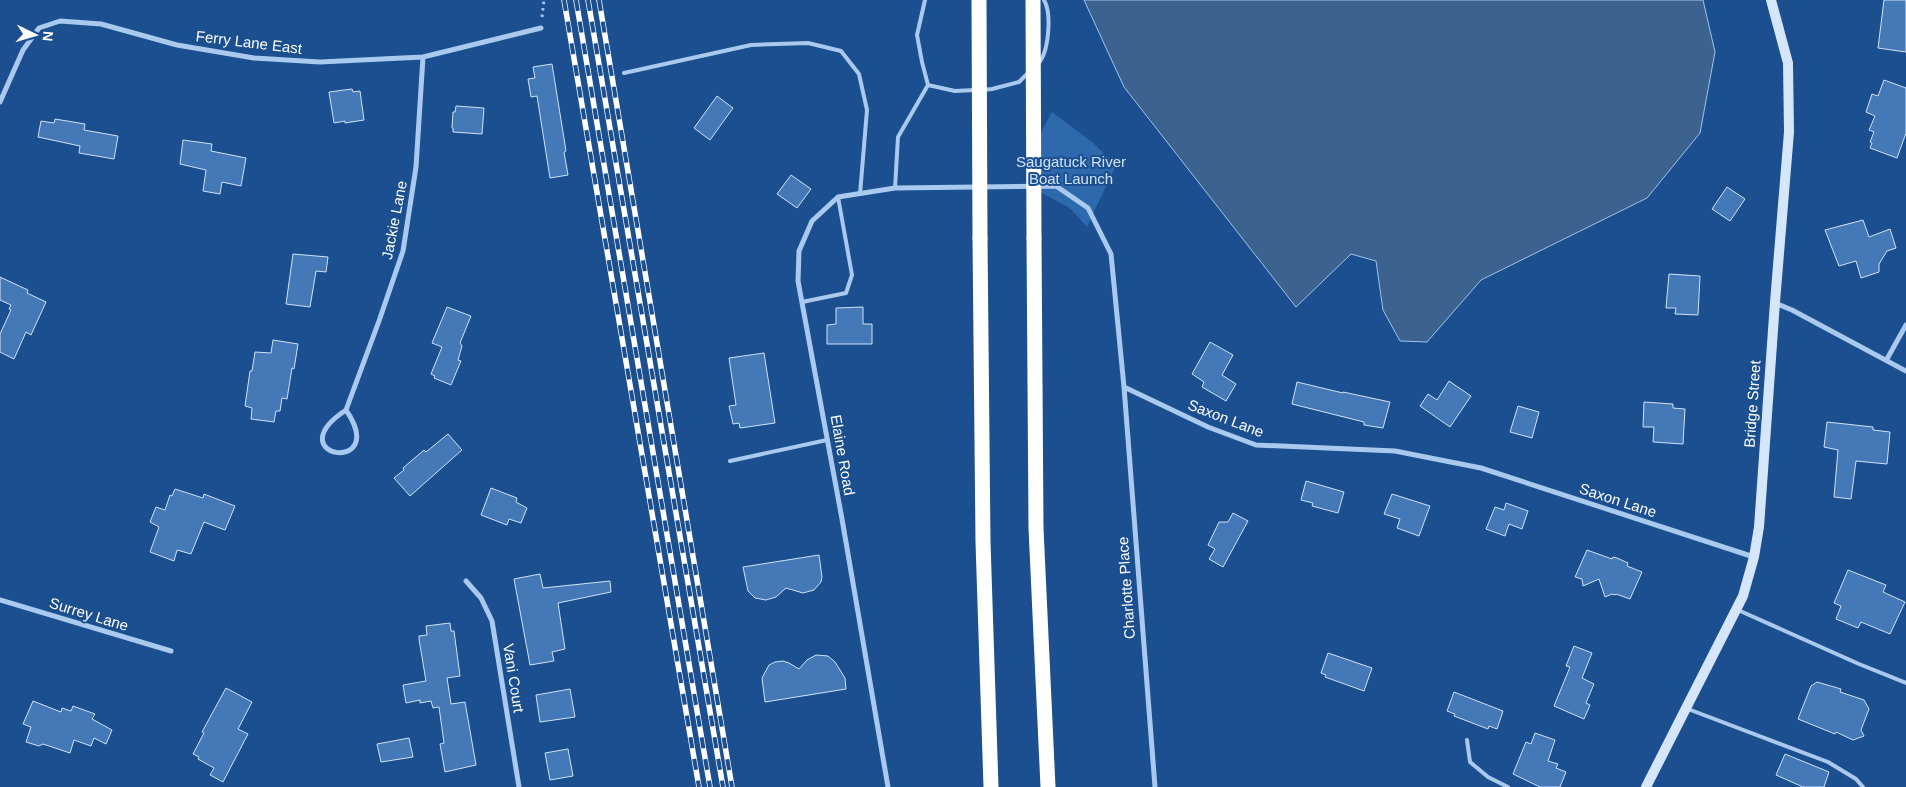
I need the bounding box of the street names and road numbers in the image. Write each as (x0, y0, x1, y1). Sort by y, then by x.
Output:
street label: Ferry Lane East (195, 27, 304, 57)
street label: Jackie Lane (378, 179, 410, 261)
street label: Bridge Street (1740, 359, 1764, 448)
street label: Saxon Lane (1186, 396, 1266, 440)
street label: Elaine Road (828, 413, 858, 497)
street label: Saxon Lane (1577, 480, 1659, 520)
street label: Charlotte Place (1114, 536, 1138, 640)
street label: Surrey Lane (47, 594, 131, 634)
street label: Vani Court (500, 642, 528, 715)

